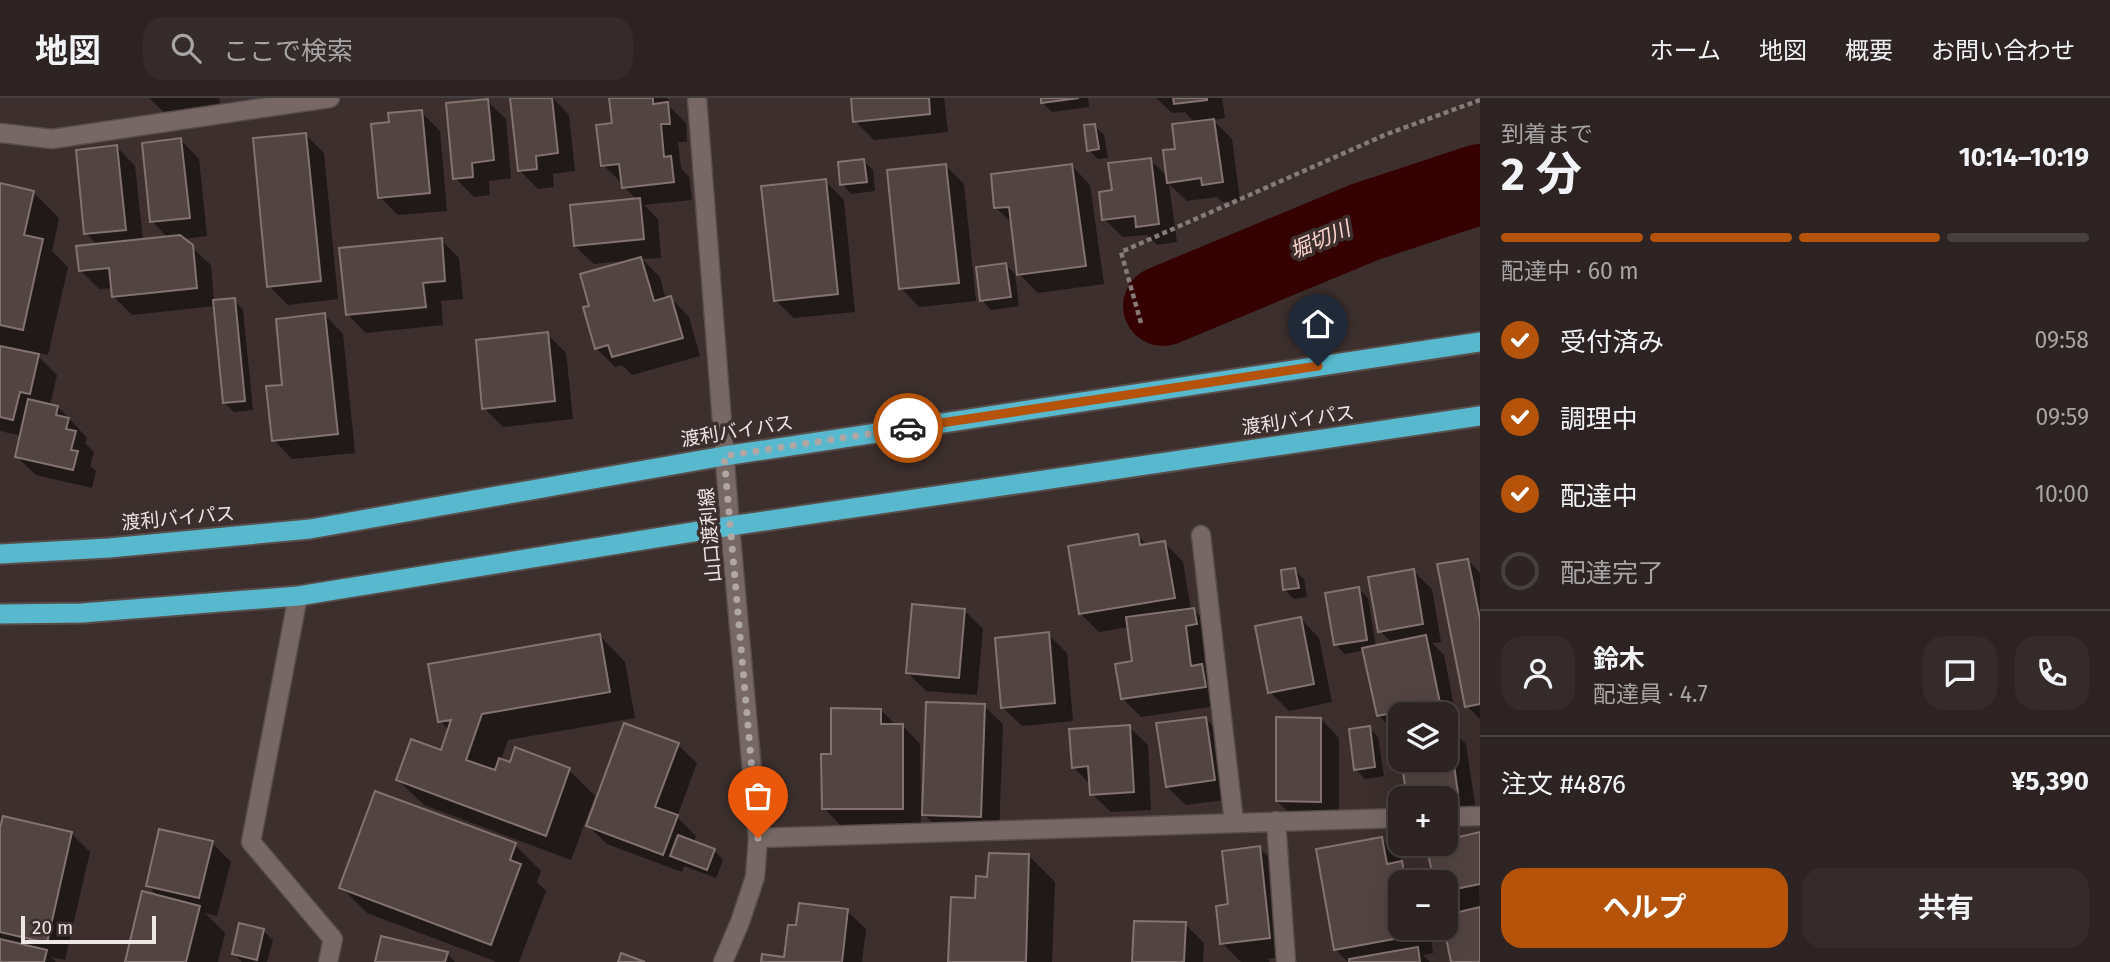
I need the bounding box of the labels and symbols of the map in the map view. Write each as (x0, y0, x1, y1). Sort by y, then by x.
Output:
water label: 堀切川 (1286, 215, 1356, 264)
pin (1288, 294, 1348, 366)
courier (873, 393, 943, 463)
street label: 渡利バイパス (1240, 401, 1356, 439)
street label: 渡利バイパス (679, 411, 795, 451)
street label: 山口渡利線 (694, 487, 726, 583)
street label: 渡利バイパス (120, 502, 236, 534)
pin (728, 766, 788, 838)
scale bar (21, 913, 156, 945)

